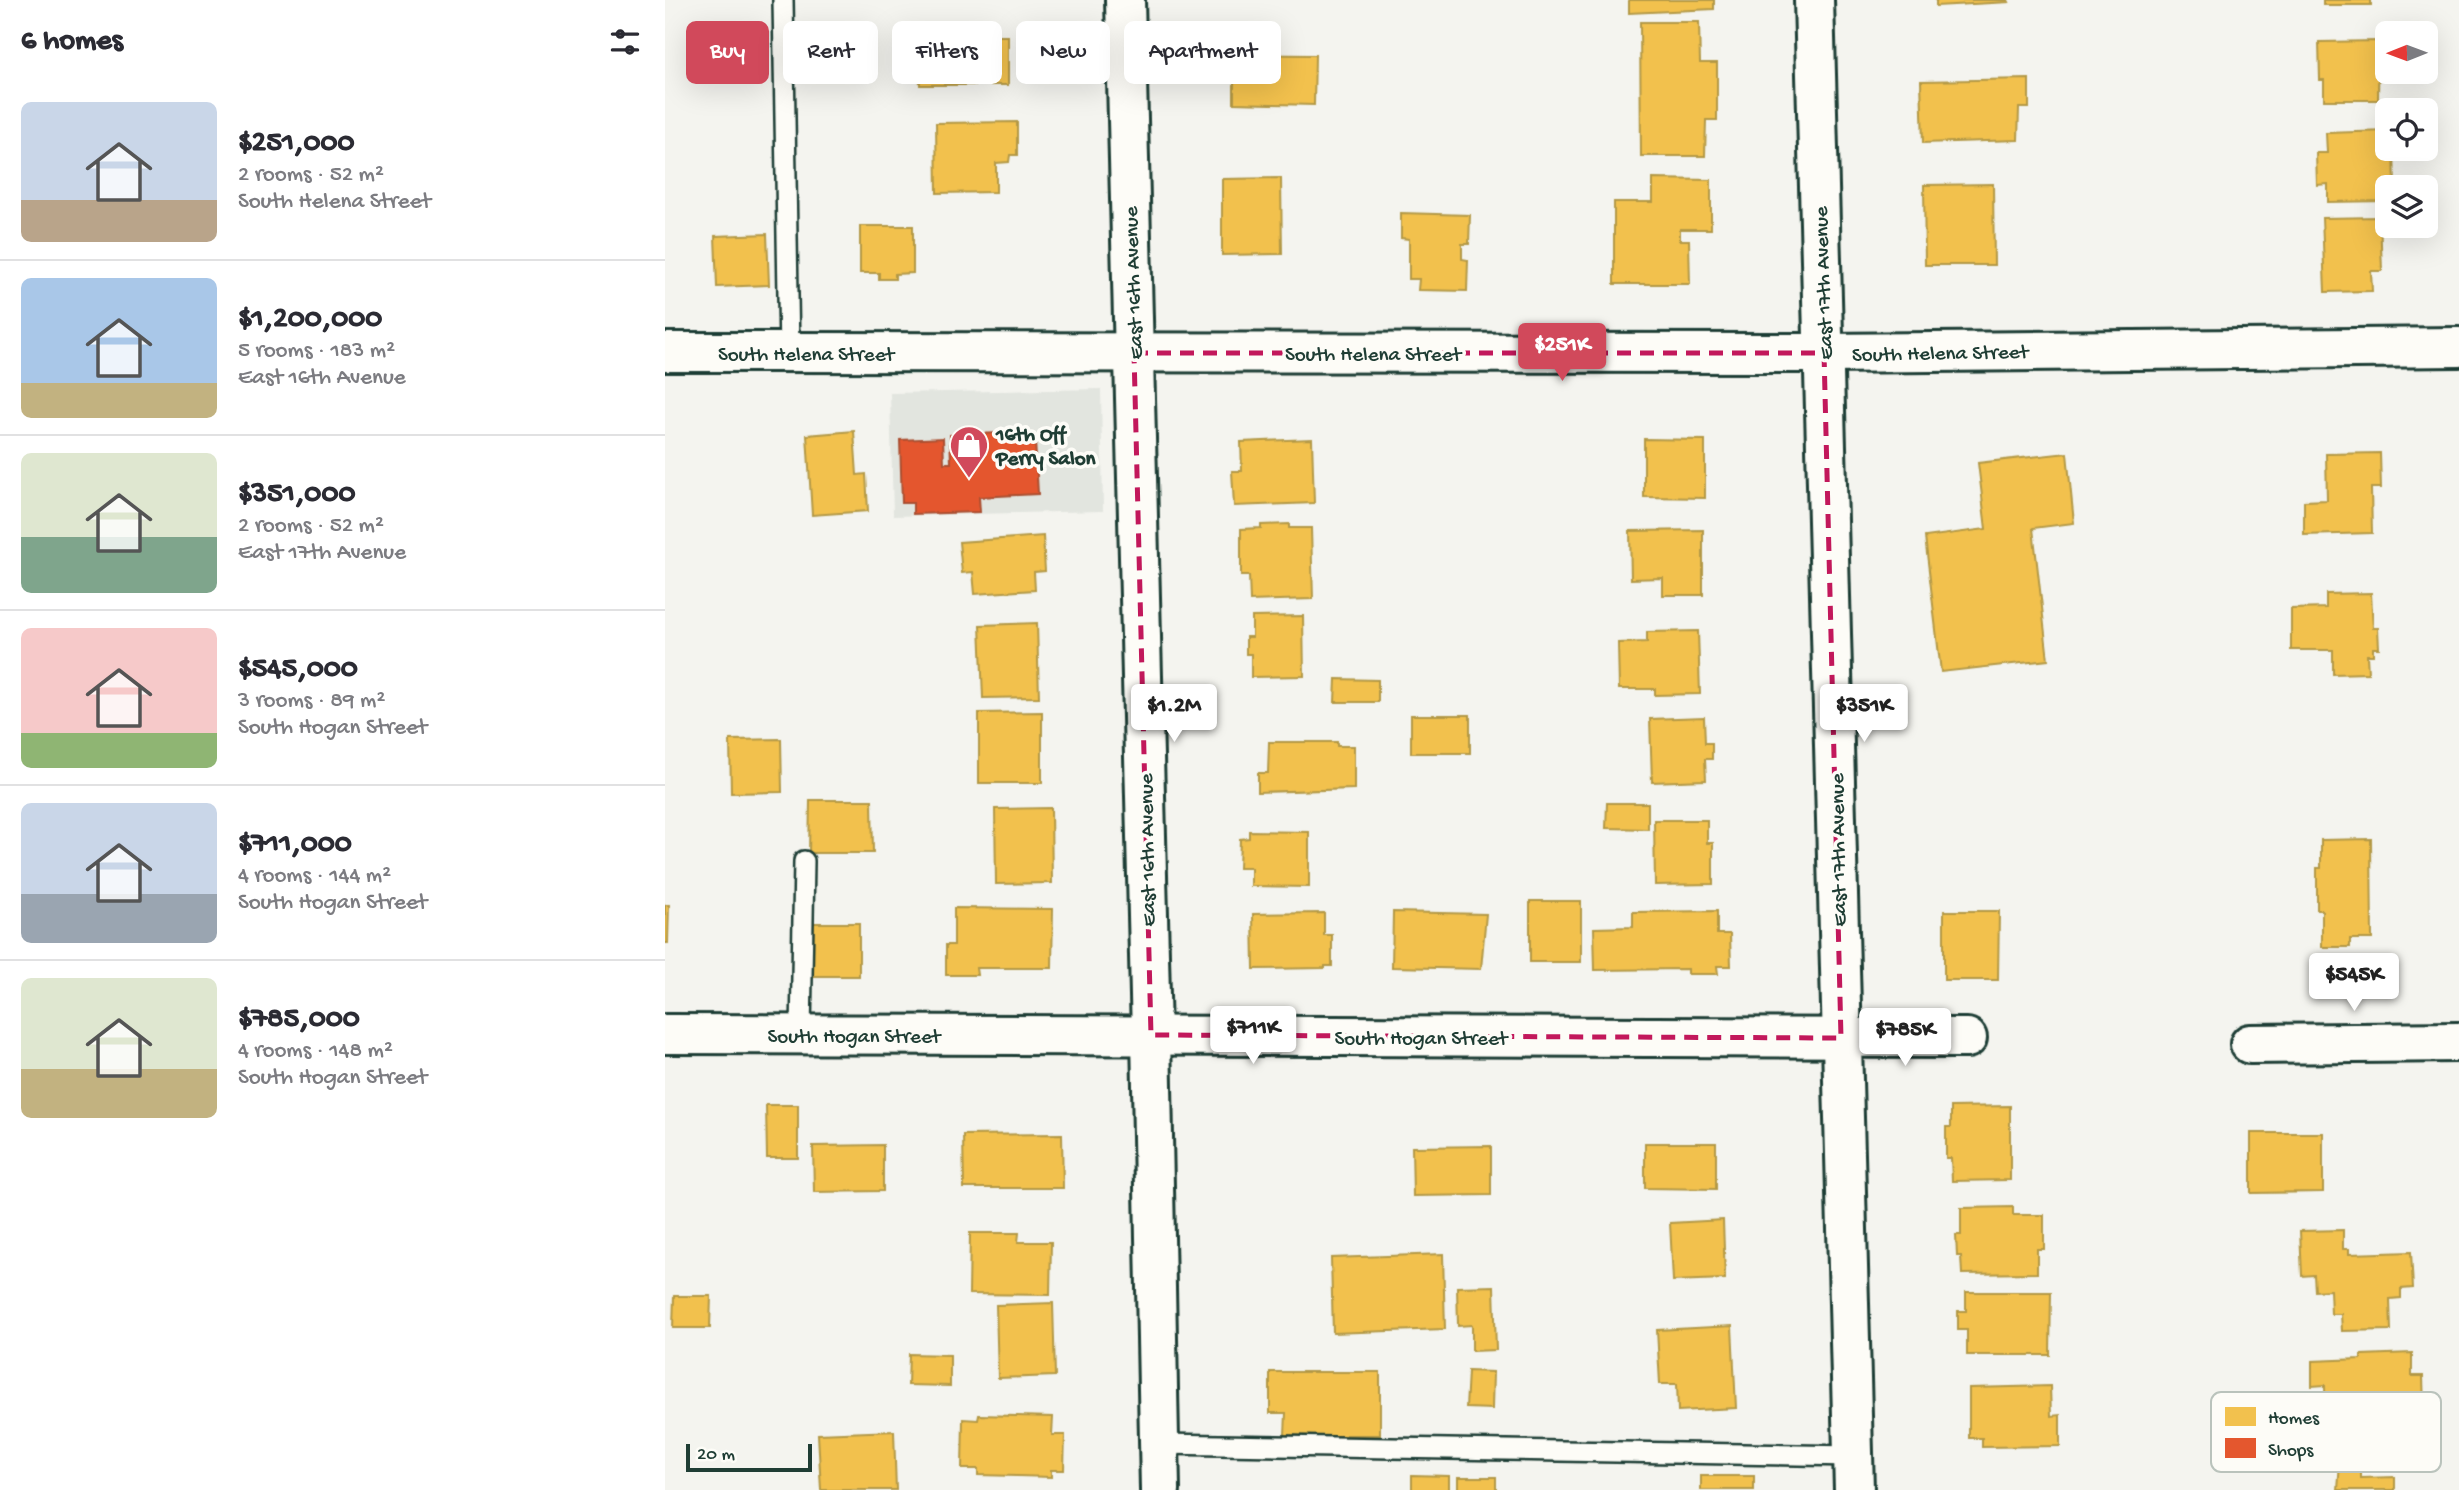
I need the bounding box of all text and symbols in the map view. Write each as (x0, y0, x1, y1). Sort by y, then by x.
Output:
chip: Buy (686, 21, 769, 84)
chip: Rent (783, 21, 878, 84)
chip: Filters (892, 21, 1002, 84)
chip: New (1016, 21, 1110, 84)
chip: Apartment (1124, 21, 1281, 84)
north arrow (2375, 21, 2438, 84)
map controls (2375, 21, 2438, 238)
icon: filters (606, 23, 644, 61)
text: 6 homes (21, 25, 123, 60)
button: locate (2375, 98, 2438, 161)
text: $251,000 (238, 127, 355, 162)
icon: home (77, 130, 161, 214)
text: 2 rooms · 52 m² (238, 162, 384, 189)
button: layers (2375, 175, 2438, 238)
text: South Helena Street (238, 189, 431, 216)
street label: East 16th Avenue (1120, 205, 1151, 360)
street label: East 17th Avenue (1810, 205, 1841, 360)
text: $1,200,000 (238, 303, 382, 338)
icon: home (77, 306, 161, 390)
pin: $251K (1513, 324, 1611, 383)
text: $251K (1534, 332, 1590, 359)
text: 5 rooms · 183 m² (238, 338, 395, 365)
street label: South Helena Street (1852, 341, 2031, 370)
street label: South Helena Street (718, 344, 897, 369)
street label: South Helena Street (1285, 344, 1464, 369)
text: East 16th Avenue (238, 365, 406, 392)
shop icon: 16th Off Perry Salon (948, 424, 990, 479)
place label: 16th Off Perry Salon (995, 424, 1097, 473)
text: $351,000 (238, 478, 355, 513)
icon: home (77, 481, 161, 565)
text: 2 rooms · 52 m² (238, 513, 384, 540)
text: East 17th Avenue (238, 540, 406, 567)
text: $545,000 (238, 653, 358, 688)
icon: home (77, 656, 161, 740)
pin: $1.2M (1125, 684, 1223, 744)
pin: $351K (1815, 684, 1913, 744)
text: 3 rooms · 89 m² (238, 688, 385, 715)
text: $1.2M (1147, 693, 1201, 720)
text: $351K (1836, 693, 1892, 720)
text: South Hogan Street (238, 715, 427, 742)
street label: East 16th Avenue (1136, 772, 1163, 927)
street label: East 17th Avenue (1827, 772, 1854, 927)
text: $711,000 (238, 828, 352, 863)
icon: home (77, 831, 161, 915)
text: 4 rooms · 144 m² (238, 863, 391, 890)
text: South Hogan Street (238, 890, 427, 917)
pin: $545K (2305, 954, 2403, 1013)
text: $545K (2325, 962, 2383, 989)
text: $785,000 (238, 1003, 360, 1038)
icon: home (77, 1006, 161, 1090)
pin: $711K (1204, 1006, 1302, 1066)
pin: $785K (1856, 1009, 1954, 1068)
text: $711K (1226, 1015, 1280, 1042)
text: $785K (1875, 1017, 1935, 1044)
street label: South Hogan Street (768, 1026, 943, 1051)
street label: South Hogan Street (1335, 1028, 1510, 1053)
text: 4 rooms · 148 m² (238, 1038, 393, 1065)
text: South Hogan Street (238, 1065, 427, 1092)
legend (2211, 1392, 2441, 1472)
text: Homes (2268, 1408, 2320, 1431)
text: Shops (2268, 1440, 2314, 1463)
scale bar (686, 1441, 812, 1473)
text: 20 m (697, 1444, 735, 1467)

